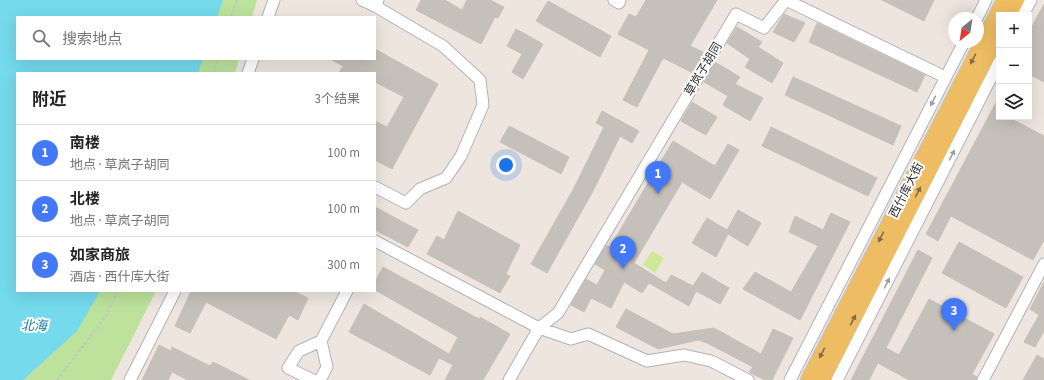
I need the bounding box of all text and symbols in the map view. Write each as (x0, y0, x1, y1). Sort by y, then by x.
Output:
north arrow (948, 12, 984, 48)
map controls (996, 12, 1032, 120)
button: + (996, 12, 1032, 48)
search box (16, 16, 376, 60)
icon: search (30, 27, 52, 49)
text: 搜索地点 (62, 29, 122, 50)
street label: 草岚子胡同 (681, 39, 726, 99)
button: − (996, 48, 1032, 84)
one-way arrow (970, 54, 976, 65)
button: layers (996, 84, 1032, 120)
text: 附近 (32, 88, 66, 112)
text: 3个结果 (315, 90, 360, 108)
one-way arrow (930, 96, 936, 107)
text: 南楼 (70, 133, 100, 154)
text: 1 (42, 144, 48, 162)
text: 100 m (327, 144, 360, 162)
one-way arrow (949, 149, 955, 160)
your location (496, 155, 516, 175)
text: 地点 · 草岚子胡同 (70, 156, 169, 174)
street label: 西什库大街 (885, 160, 928, 221)
pin: 1 (645, 161, 671, 194)
one-way arrow (915, 186, 921, 197)
text: 北楼 (70, 189, 100, 210)
text: 2 (42, 200, 48, 218)
text: 100 m (327, 200, 360, 218)
text: 地点 · 草岚子胡同 (70, 212, 169, 230)
one-way arrow (878, 232, 885, 243)
pin: 2 (610, 236, 636, 269)
text: 如家商旅 (70, 245, 130, 266)
text: 3 (42, 256, 48, 274)
text: 300 m (327, 256, 360, 274)
text: 酒店 · 西什库大街 (70, 268, 169, 286)
one-way arrow (883, 277, 890, 289)
pin: 3 (941, 298, 967, 331)
one-way arrow (850, 314, 856, 326)
water label: 北海 (21, 317, 49, 335)
one-way arrow (819, 347, 825, 359)

